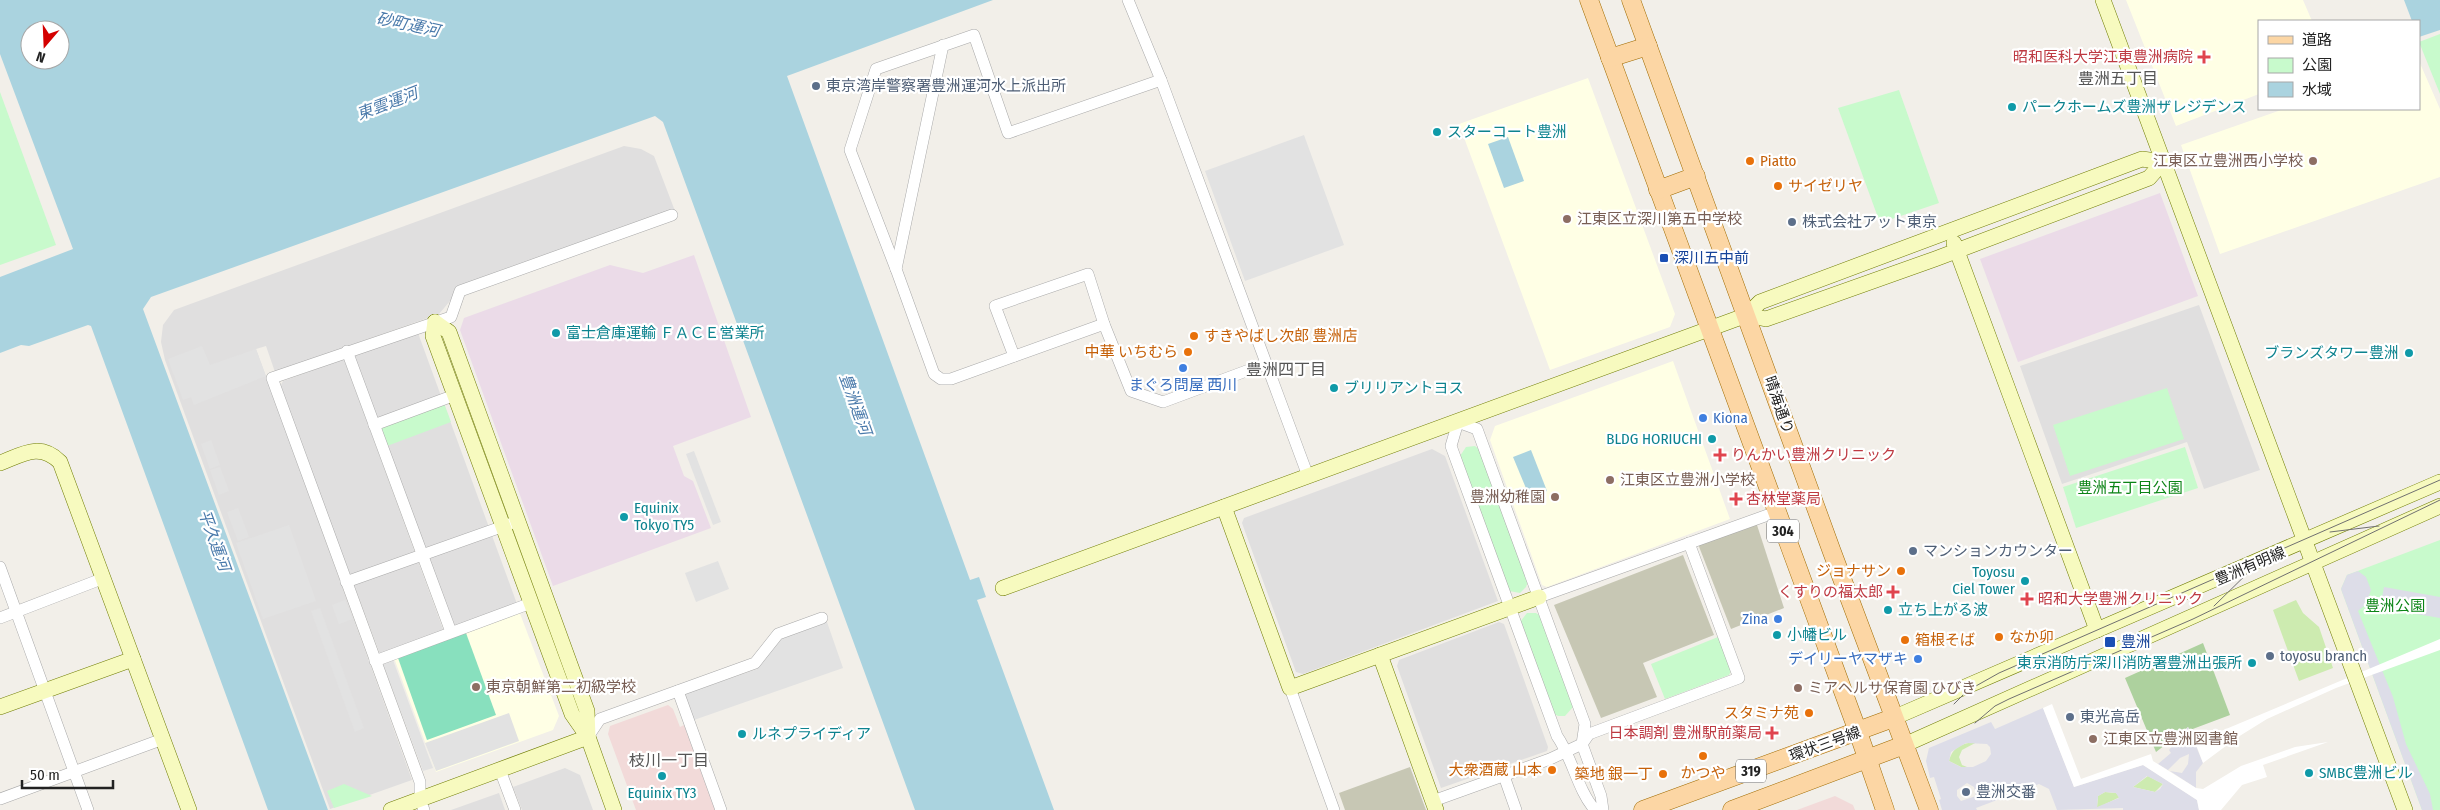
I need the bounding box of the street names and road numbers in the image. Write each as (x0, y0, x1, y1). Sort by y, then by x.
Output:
street label: 晴海通り (1761, 374, 1797, 436)
road number: 304 (1767, 520, 1799, 542)
street label: 豊洲有明線 (2212, 543, 2288, 589)
street label: 環状三号線 (1787, 723, 1863, 765)
road number: 319 (1736, 759, 1766, 782)

